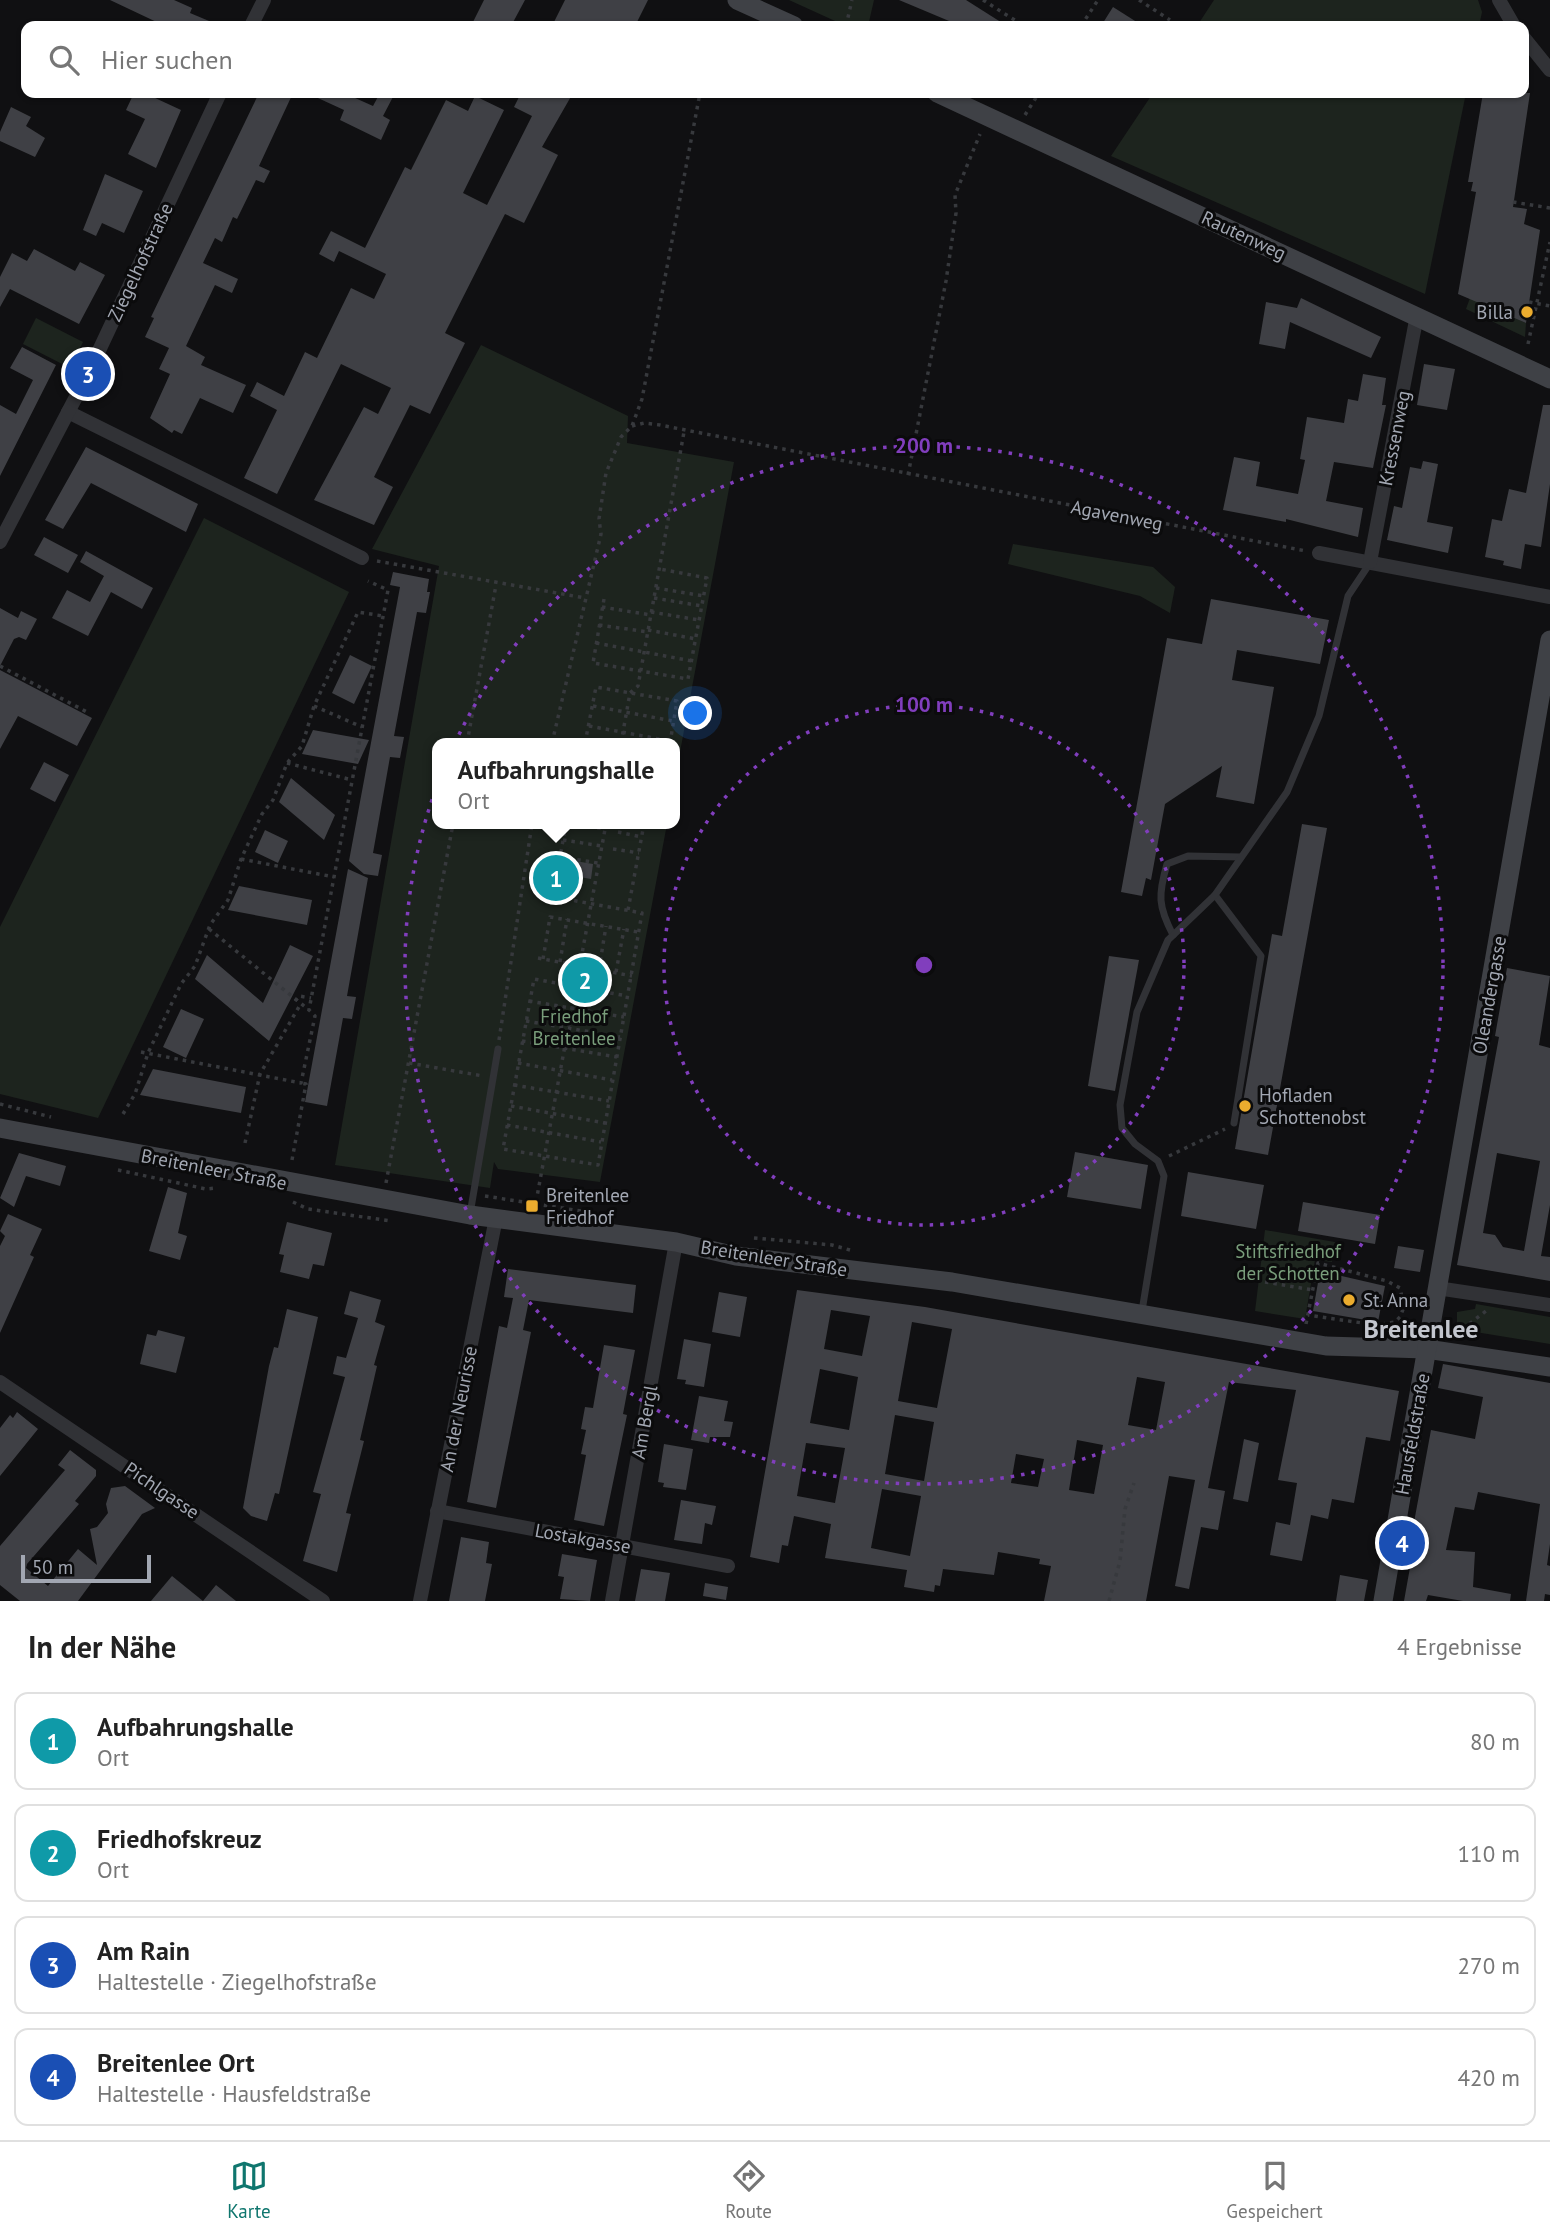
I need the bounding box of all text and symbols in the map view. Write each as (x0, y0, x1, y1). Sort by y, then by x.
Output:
search box (21, 21, 1529, 98)
icon: search (45, 41, 83, 79)
text: Hier suchen (101, 43, 233, 76)
street label: Ziegelhofstraße (102, 199, 178, 325)
street label: Rautenweg (1198, 205, 1290, 265)
place label: Billa (1476, 300, 1513, 324)
marker: Billa (1519, 304, 1535, 320)
pin: 3 (65, 348, 111, 400)
street label: Kressenweg (1373, 388, 1415, 488)
text: 200 m (895, 432, 953, 459)
street label: Agavenweg (1069, 494, 1165, 536)
text: 100 m (895, 691, 953, 718)
your location (678, 696, 712, 730)
popup (432, 738, 680, 829)
text: Aufbahrungshalle (458, 753, 654, 786)
text: Ort (458, 786, 490, 815)
pin: 1 (533, 852, 579, 904)
street label: Oleandergasse (1467, 934, 1511, 1056)
centre of rings (912, 953, 936, 977)
pin: 2 (562, 954, 608, 1006)
park label: Friedhof Breitenlee (532, 1004, 616, 1050)
place label: Hofladen Schottenobst (1259, 1083, 1366, 1129)
marker: Hofladen Schottenobst (1237, 1098, 1253, 1114)
street label: Breitenleer Straße (139, 1143, 289, 1195)
place label: Breitenlee Friedhof (546, 1183, 629, 1229)
marker: Breitenlee Friedhof (524, 1198, 540, 1214)
street label: Breitenleer Straße (699, 1235, 849, 1281)
park label: Stiftsfriedhof der Schotten (1235, 1239, 1342, 1285)
place label: St. Anna (1363, 1288, 1428, 1312)
marker: St. Anna (1341, 1292, 1357, 1308)
district label: Breitenlee (1364, 1312, 1478, 1345)
street label: An der Neurisse (434, 1344, 482, 1474)
street label: Hausfeldstraße (1390, 1371, 1434, 1497)
street label: Am Bergl (626, 1383, 662, 1461)
street label: Pichlgasse (120, 1456, 204, 1524)
pin: 4 (1379, 1517, 1425, 1569)
street label: Lostakgasse (533, 1518, 633, 1558)
scale bar (21, 1552, 150, 1584)
text: 50 m (32, 1555, 73, 1579)
text: In der Nähe (28, 1627, 176, 1666)
text: 4 Ergebnisse (1397, 1632, 1522, 1661)
text: Aufbahrungshalle (97, 1710, 294, 1743)
text: 1 (46, 1727, 60, 1756)
text: 80 m (1470, 1727, 1520, 1756)
text: Ort (97, 1743, 129, 1772)
text: Friedhofskreuz (97, 1822, 262, 1855)
text: 2 (46, 1839, 60, 1868)
text: 110 m (1458, 1839, 1520, 1868)
text: Ort (97, 1855, 129, 1884)
text: Am Rain (97, 1934, 190, 1967)
text: 3 (46, 1951, 60, 1980)
text: 270 m (1458, 1951, 1520, 1980)
text: Haltestelle · Ziegelhofstraße (97, 1967, 377, 1996)
text: Breitenlee Ort (97, 2046, 255, 2079)
text: 4 (46, 2063, 60, 2092)
text: 420 m (1458, 2063, 1520, 2092)
text: Haltestelle · Hausfeldstraße (97, 2079, 371, 2108)
tab: Karte (227, 2157, 271, 2223)
tab: Route (725, 2157, 772, 2223)
tab: Gespeichert (1226, 2157, 1323, 2223)

